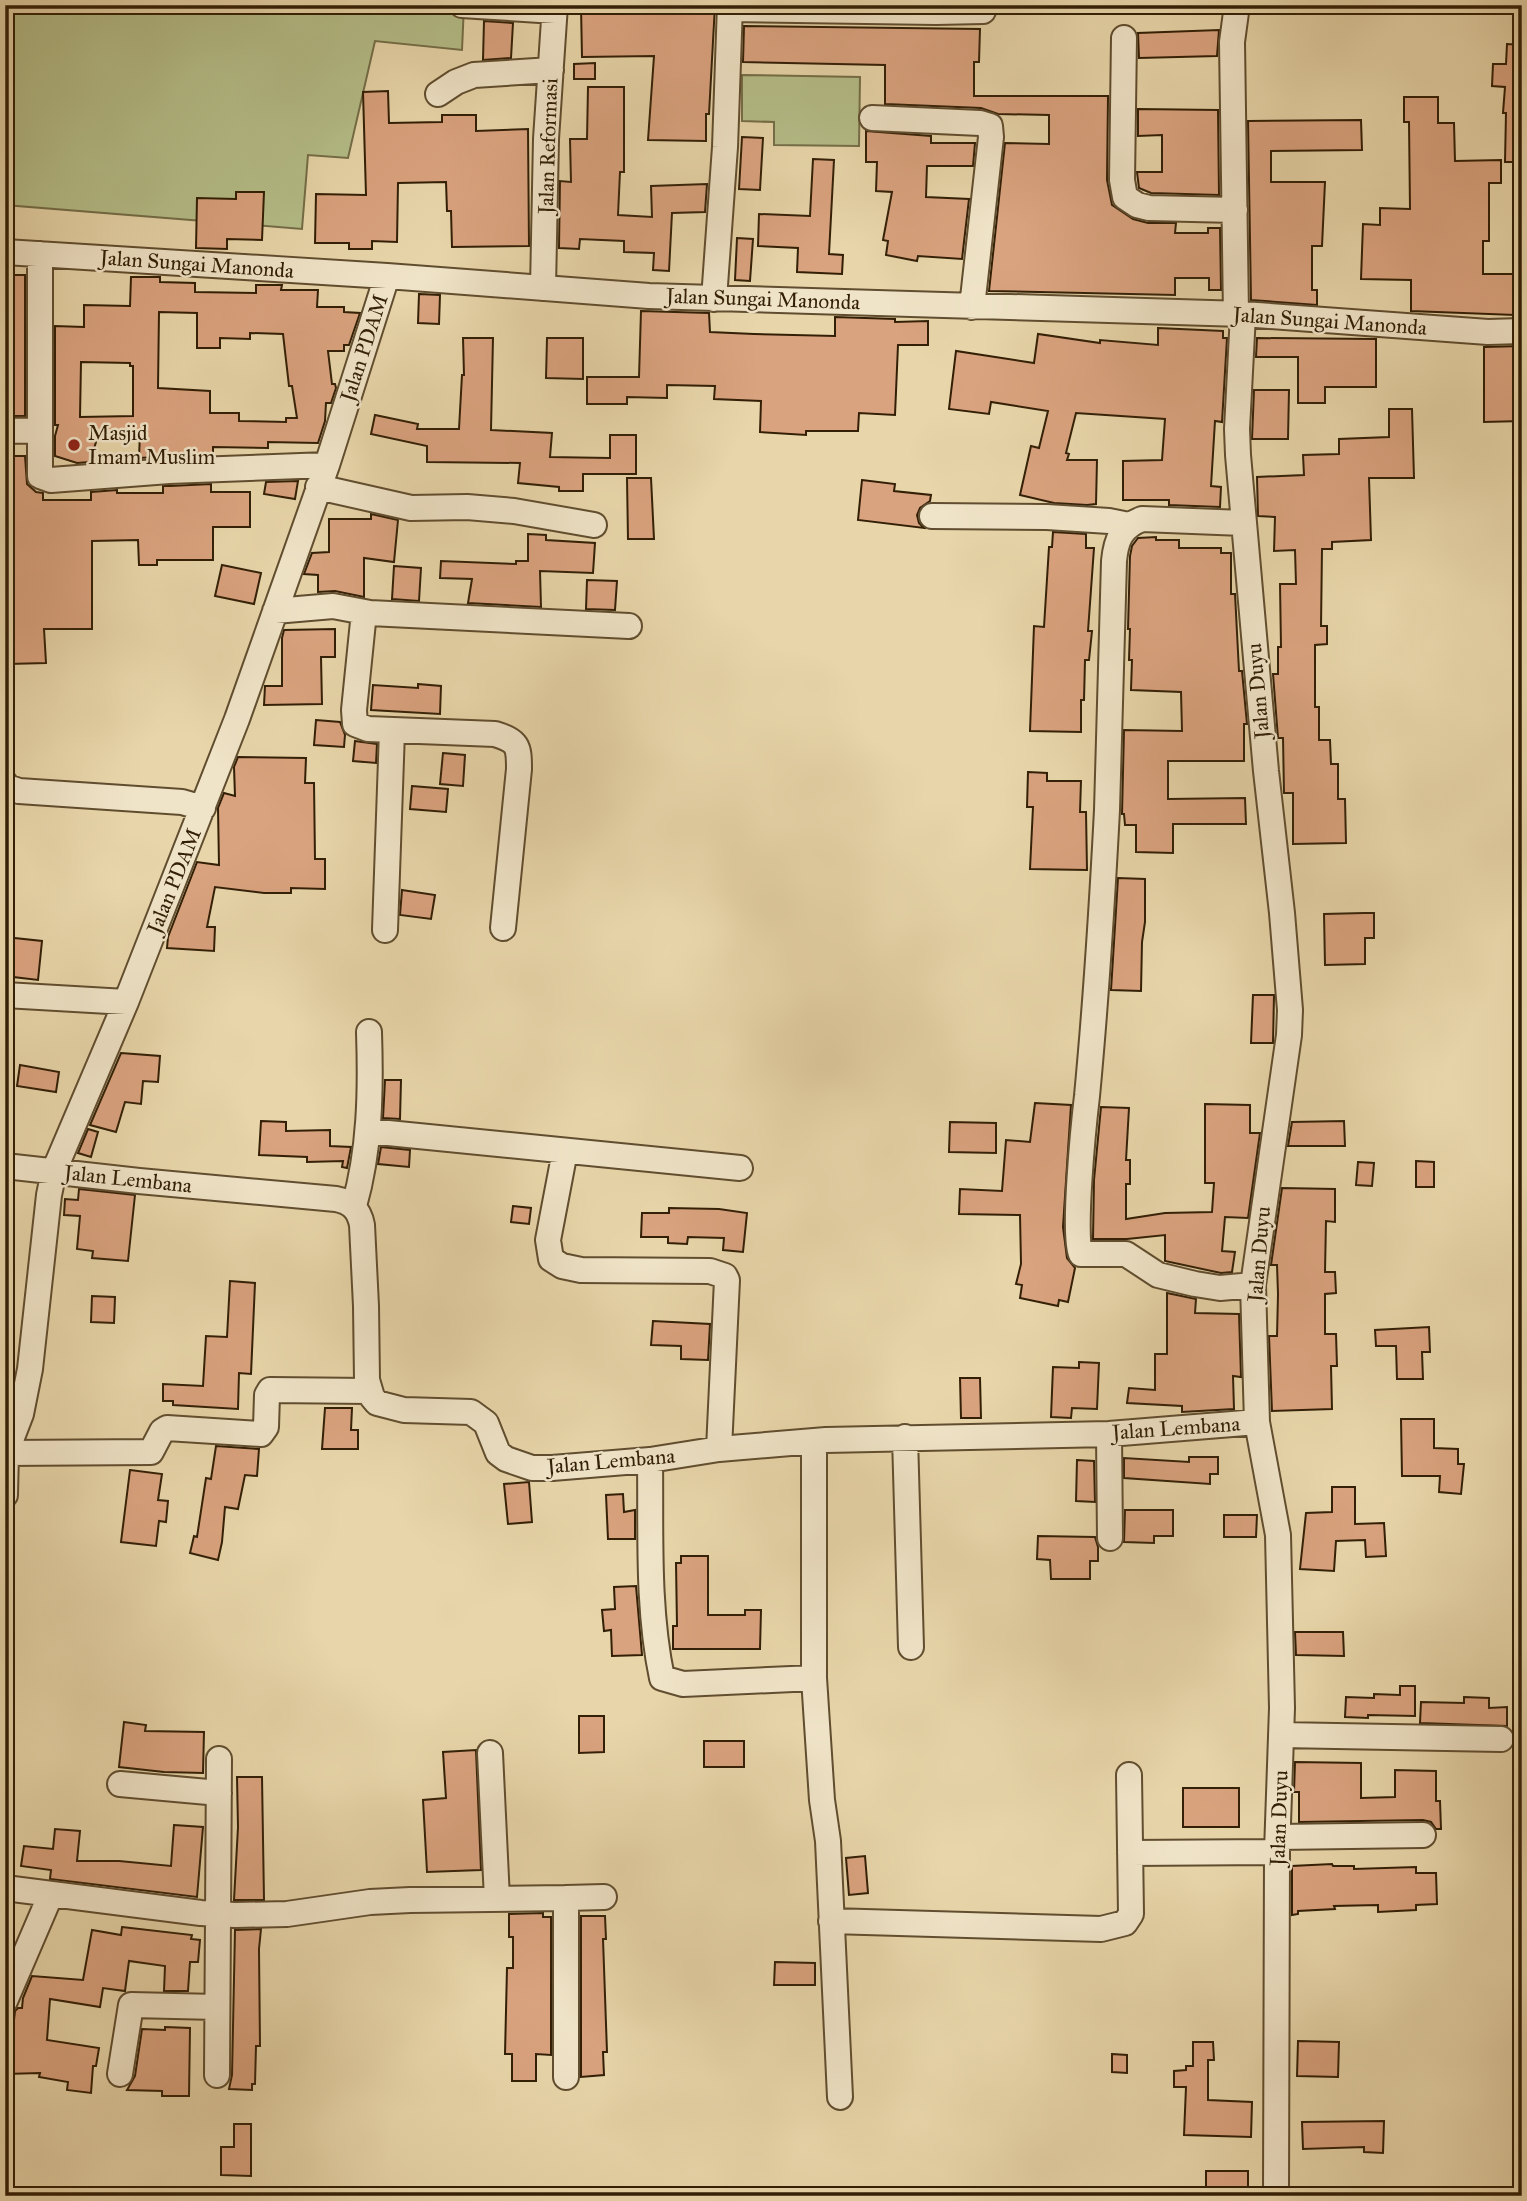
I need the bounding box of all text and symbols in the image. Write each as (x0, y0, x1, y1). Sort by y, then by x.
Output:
street label: Jalan Reformasi (533, 77, 563, 216)
street label: Jalan Sungai Manonda (97, 244, 295, 284)
street label: Jalan Sungai Manonda (663, 283, 861, 315)
street label: Jalan PDAM (334, 291, 394, 407)
street label: Jalan Sungai Manonda (1230, 301, 1428, 341)
place label: Masjid Imam Muslim (88, 420, 215, 470)
marker: Masjid Imam Muslim (66, 437, 82, 453)
street label: Jalan Duyu (1241, 642, 1275, 742)
street label: Jalan PDAM (140, 825, 207, 939)
street label: Jalan Lembana (61, 1159, 193, 1199)
street label: Jalan Duyu (1242, 1205, 1276, 1305)
street label: Jalan Lembana (1109, 1411, 1241, 1446)
street label: Jalan Lembana (544, 1442, 676, 1480)
street label: Jalan Duyu (1264, 1770, 1294, 1868)

